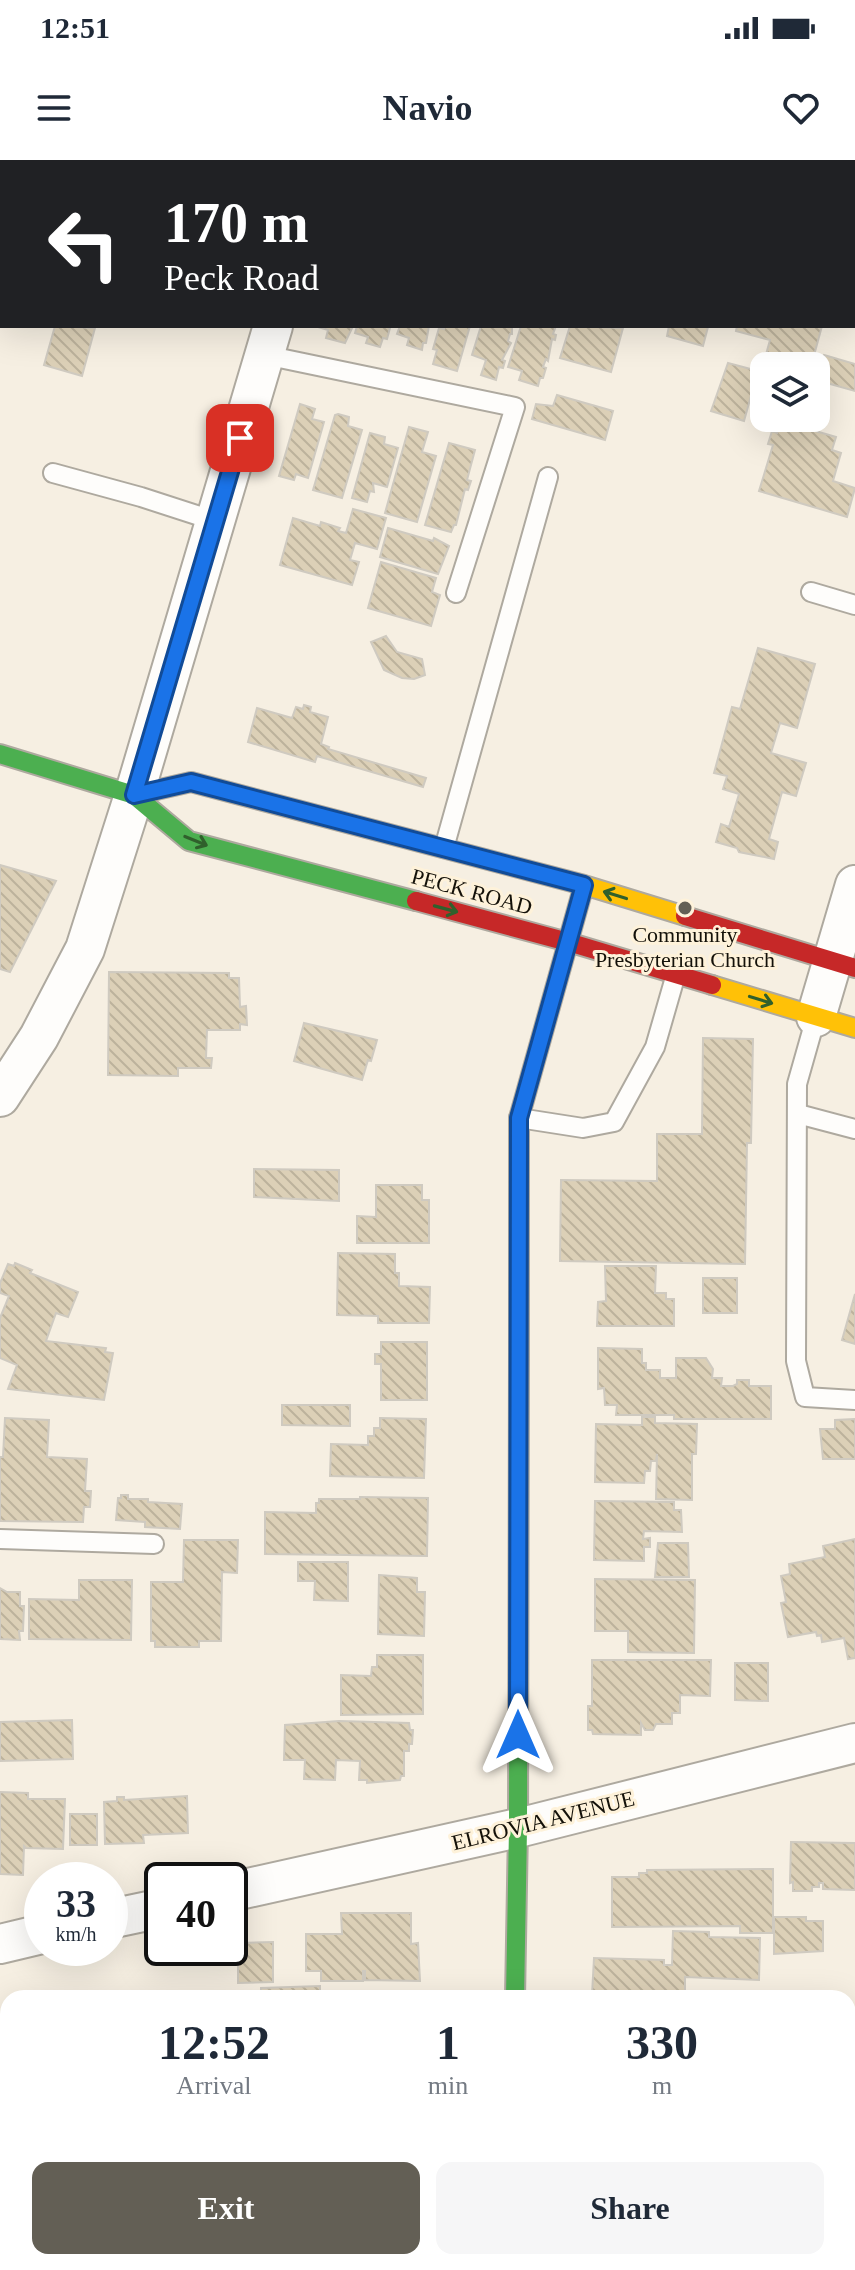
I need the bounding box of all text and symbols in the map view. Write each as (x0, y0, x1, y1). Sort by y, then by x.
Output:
text: 12:51 (40, 11, 110, 44)
icon: menu (32, 86, 76, 130)
icon: heart (779, 86, 823, 130)
text: Navio (383, 88, 473, 128)
icon: left (32, 192, 136, 296)
text: 170 m (164, 192, 309, 254)
text: Peck Road (164, 258, 319, 298)
map controls (750, 352, 830, 432)
button: layers (750, 352, 830, 432)
pin (206, 404, 274, 472)
icon: arrive (218, 416, 262, 460)
one-way arrow (183, 835, 207, 849)
street label: PECK ROAD (409, 863, 535, 920)
one-way arrow (602, 887, 628, 902)
marker: Community Presbyterian Church (676, 899, 694, 917)
one-way arrow (433, 903, 459, 918)
place label: Community Presbyterian Church (595, 922, 775, 972)
one-way arrow (747, 993, 773, 1008)
position arrow (476, 1693, 560, 1777)
street label: ELROVIA AVENUE (449, 1786, 637, 1855)
speed limit sign: 40 (144, 1862, 248, 1966)
text: 33 (56, 1881, 96, 1926)
text: km/h (55, 1923, 97, 1945)
text: 12:52 (158, 2016, 270, 2069)
text: 1 (436, 2016, 460, 2069)
text: 330 (626, 2016, 698, 2069)
text: Arrival (176, 2071, 251, 2100)
text: min (428, 2071, 468, 2100)
text: m (652, 2071, 672, 2100)
button: Exit (32, 2162, 420, 2254)
button: Share (436, 2162, 824, 2254)

